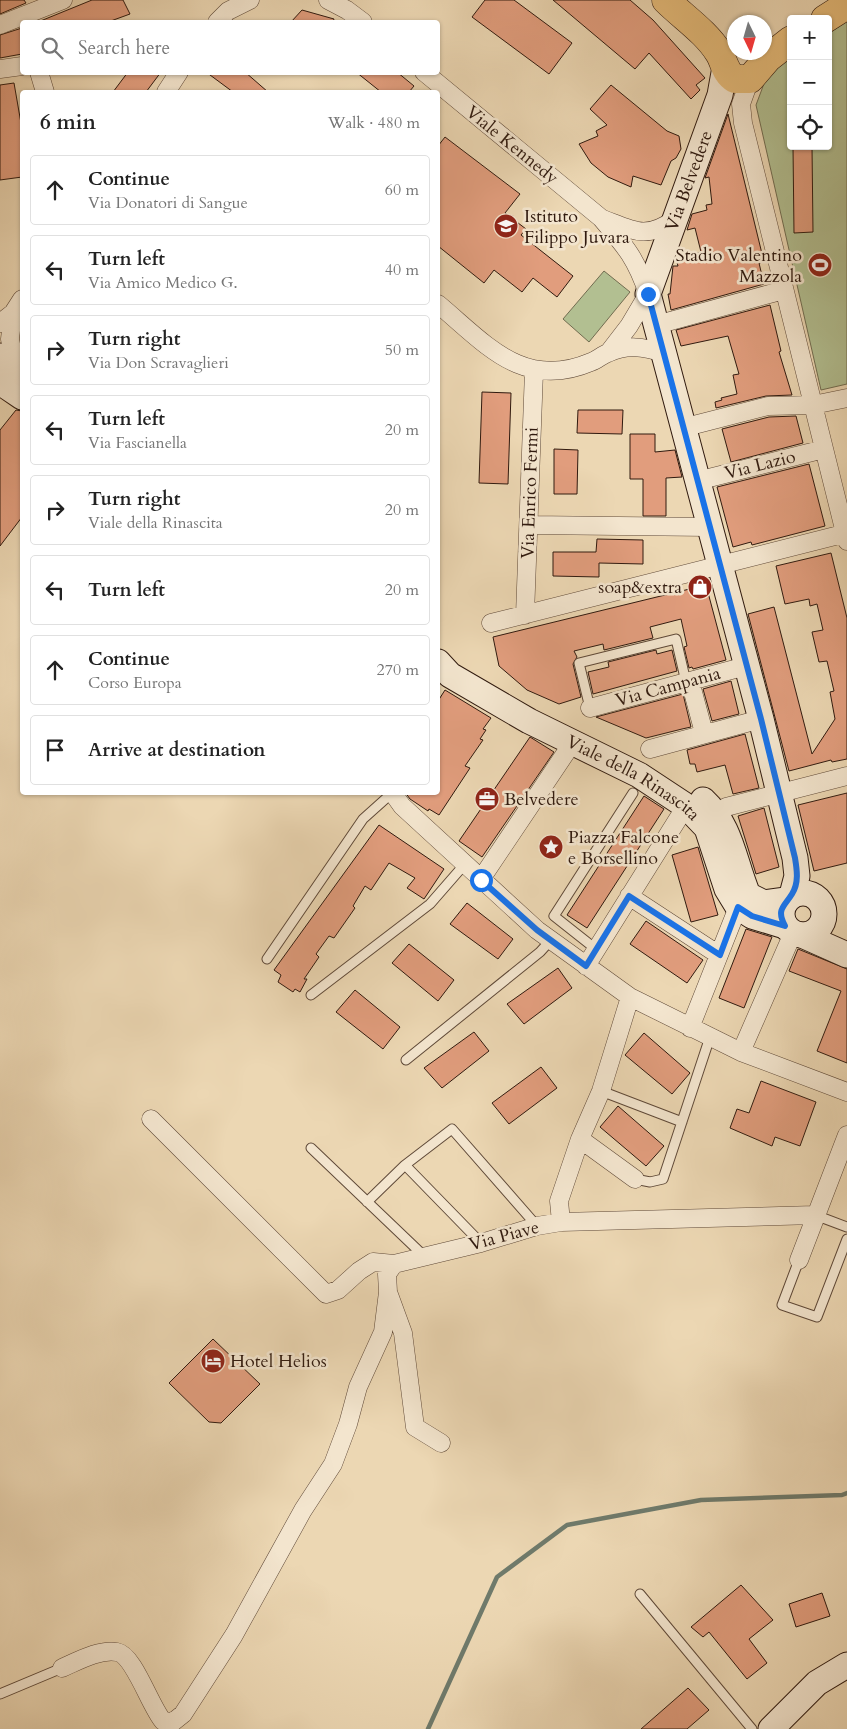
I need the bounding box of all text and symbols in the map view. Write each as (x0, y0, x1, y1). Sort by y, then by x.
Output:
north arrow (727, 15, 772, 60)
map controls (787, 15, 832, 150)
button: + (787, 15, 832, 60)
search box (20, 20, 440, 75)
icon: search (38, 34, 66, 62)
text: Search here (78, 35, 170, 61)
button: − (787, 60, 832, 105)
street label: Viale Kennedy (460, 100, 564, 191)
button: locate (787, 105, 832, 150)
text: 6 min (40, 108, 96, 137)
text: Walk · 480 m (328, 112, 420, 134)
street label: Via Belvedere (659, 127, 719, 235)
text: Continue (88, 166, 170, 192)
icon: ahead (41, 176, 69, 204)
text: 60 m (385, 179, 419, 201)
text: Via Donatori di Sangue (88, 192, 248, 214)
place label: Istituto Filippo Juvara (524, 204, 630, 250)
school or university icon: Istituto Filippo Juvara (493, 213, 519, 239)
place label: Stadio Valentino Mazzola (676, 243, 802, 289)
text: Turn left (88, 246, 165, 272)
sports icon: Stadio Valentino Mazzola (807, 252, 833, 278)
icon: left (41, 256, 69, 284)
text: 40 m (385, 259, 419, 281)
text: Via Amico Medico G. (88, 272, 237, 294)
route end (637, 283, 660, 306)
text: Turn right (88, 326, 180, 352)
icon: right (41, 336, 69, 364)
text: 50 m (385, 339, 419, 361)
text: Via Don Scravaglieri (88, 352, 229, 374)
text: Turn left (88, 406, 165, 432)
icon: left (41, 416, 69, 444)
text: 20 m (385, 419, 419, 441)
street label: Via Enrico Fermi (515, 427, 545, 559)
text: Via Fascianella (88, 432, 187, 454)
street label: Via Lazio (722, 444, 798, 486)
text: Turn right (88, 486, 180, 512)
icon: right (41, 496, 69, 524)
text: 20 m (385, 499, 419, 521)
text: Viale della Rinascita (88, 512, 223, 534)
shop icon: soap&extra (687, 574, 713, 600)
place label: soap&extra (598, 575, 682, 600)
icon: left (41, 576, 69, 604)
text: Turn left (88, 577, 165, 603)
text: 20 m (385, 579, 419, 601)
text: Continue (88, 646, 170, 672)
icon: ahead (41, 656, 69, 684)
text: 270 m (377, 659, 419, 681)
street label: Via Campania (613, 661, 724, 713)
text: Corso Europa (88, 672, 182, 694)
street label: Viale della Rinascita (562, 729, 706, 826)
icon: arrive (41, 736, 69, 764)
text: Arrive at destination (88, 737, 265, 763)
office icon: Belvedere (474, 786, 500, 812)
place label: Belvedere (504, 787, 579, 812)
place label: Piazza Falcone e Borsellino (568, 825, 679, 871)
place icon: Piazza Falcone e Borsellino (538, 834, 564, 860)
route start (470, 869, 493, 892)
street label: Via Piave (466, 1215, 542, 1257)
hotel icon: Hotel Helios (200, 1348, 226, 1374)
place label: Hotel Helios (230, 1349, 327, 1374)

